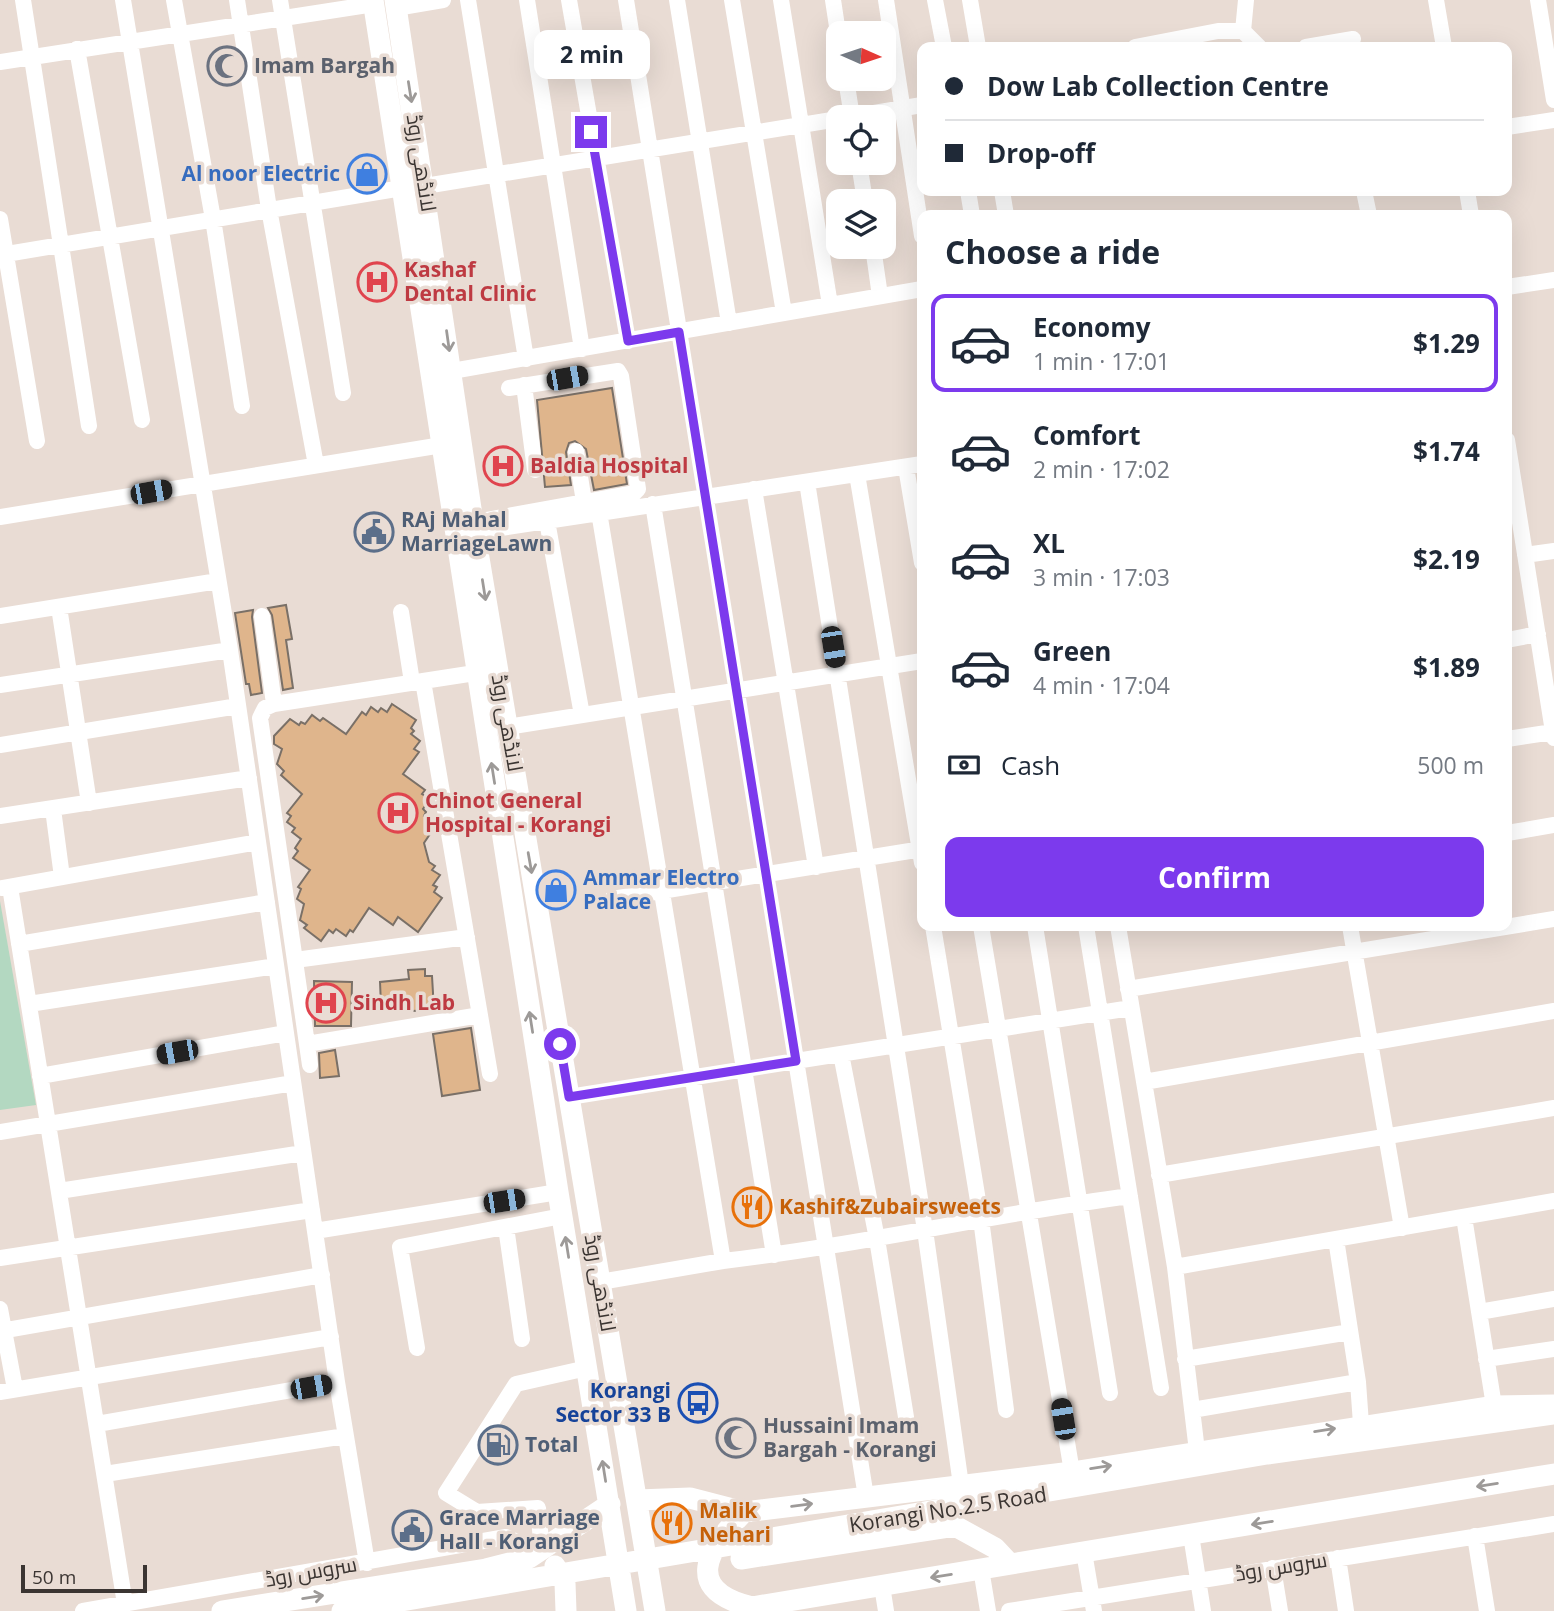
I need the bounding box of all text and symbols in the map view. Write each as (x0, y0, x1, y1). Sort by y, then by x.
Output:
north arrow (826, 21, 896, 91)
map controls (826, 21, 896, 259)
callout: 2 min (533, 31, 649, 80)
text: 2 min (560, 38, 624, 70)
mosque icon: Imam Bargah (206, 45, 248, 87)
place label: Imam Bargah (254, 51, 395, 79)
text: Dow Lab Collection Centre (987, 68, 1329, 104)
one-way arrow (404, 80, 417, 102)
button: locate (826, 105, 896, 175)
street label: لانڈھی روڈ (400, 112, 443, 214)
route end (575, 116, 607, 148)
text: Drop-off (987, 135, 1095, 171)
shop icon: Al noor Electric (346, 153, 388, 195)
place label: Al noor Electric (182, 159, 340, 187)
button: layers (826, 189, 896, 259)
text: Choose a ride (945, 230, 1160, 273)
place label: Kashaf Dental Clinic (404, 255, 537, 307)
hospital icon: Kashaf Dental Clinic (356, 261, 398, 303)
text: Economy (1033, 309, 1151, 345)
icon: car (949, 312, 1012, 375)
text: $1.29 (1413, 325, 1480, 361)
one-way arrow (441, 329, 454, 352)
text: 1 min · 17:01 (1033, 345, 1170, 377)
car (545, 364, 590, 392)
text: Comfort (1033, 417, 1140, 453)
icon: car (949, 420, 1012, 483)
text: $1.74 (1413, 433, 1480, 469)
hospital icon: Baldia Hospital (482, 445, 524, 487)
place label: Baldia Hospital (530, 451, 688, 479)
text: 2 min · 17:02 (1033, 453, 1170, 485)
car (129, 478, 174, 506)
place label: RAj Mahal MarriageLawn (401, 505, 552, 557)
public building icon: RAj Mahal MarriageLawn (353, 511, 395, 553)
text: XL (1033, 525, 1065, 561)
icon: car (949, 528, 1012, 591)
text: $2.19 (1413, 541, 1480, 577)
text: 3 min · 17:03 (1033, 561, 1170, 593)
one-way arrow (478, 578, 491, 601)
car (820, 625, 847, 669)
text: Green (1033, 633, 1111, 669)
icon: car (949, 636, 1012, 699)
text: $1.89 (1413, 649, 1480, 685)
text: 4 min · 17:04 (1033, 669, 1170, 701)
street label: لانڈھی روڈ (486, 672, 530, 774)
icon: cash (945, 746, 983, 784)
text: Cash (1001, 747, 1060, 783)
text: 500 m (1417, 749, 1484, 781)
one-way arrow (486, 762, 499, 785)
place label: Chinot General Hospital - Korangi (425, 786, 611, 838)
hospital icon: Chinot General Hospital - Korangi (377, 792, 419, 834)
button: Confirm (945, 837, 1484, 917)
one-way arrow (524, 851, 537, 874)
place label: Ammar Electro Palace (583, 863, 739, 915)
shop icon: Ammar Electro Palace (535, 869, 577, 911)
hospital icon: Sindh Lab (305, 982, 347, 1024)
place label: Sindh Lab (353, 988, 455, 1016)
one-way arrow (524, 1011, 537, 1034)
route start (544, 1028, 576, 1060)
car (155, 1038, 200, 1066)
restaurant icon: Kashif&Zubairsweets (731, 1186, 773, 1228)
car (482, 1187, 527, 1215)
place label: Kashif&Zubairsweets (779, 1192, 1001, 1220)
street label: لانڈھی روڈ (579, 1232, 623, 1334)
one-way arrow (560, 1236, 573, 1258)
car (289, 1373, 334, 1401)
place label: Korangi Sector 33 B (556, 1376, 671, 1428)
bus stop icon: Korangi Sector 33 B (677, 1382, 719, 1424)
car (1050, 1397, 1077, 1441)
place label: Hussaini Imam Bargah - Korangi (763, 1411, 937, 1463)
mosque icon: Hussaini Imam Bargah - Korangi (715, 1417, 757, 1459)
one-way arrow (1313, 1423, 1336, 1436)
fuel station icon: Total (477, 1424, 519, 1466)
place label: Total (525, 1430, 578, 1458)
one-way arrow (597, 1460, 610, 1483)
one-way arrow (1089, 1460, 1111, 1473)
one-way arrow (1476, 1479, 1499, 1492)
street label: Korangi No.2.5 Road (847, 1480, 1049, 1538)
place label: Malik Nehari (699, 1496, 771, 1548)
one-way arrow (790, 1498, 813, 1511)
restaurant icon: Malik Nehari (651, 1502, 693, 1544)
place label: Grace Marriage Hall - Korangi (439, 1503, 600, 1555)
public building icon: Grace Marriage Hall - Korangi (391, 1509, 433, 1551)
one-way arrow (1251, 1517, 1274, 1530)
street label: سروس روڈ (1233, 1545, 1329, 1587)
street label: سروس روڈ (263, 1549, 359, 1593)
scale bar (21, 1562, 147, 1594)
text: 50 m (32, 1564, 76, 1590)
one-way arrow (930, 1570, 953, 1583)
one-way arrow (302, 1590, 324, 1603)

